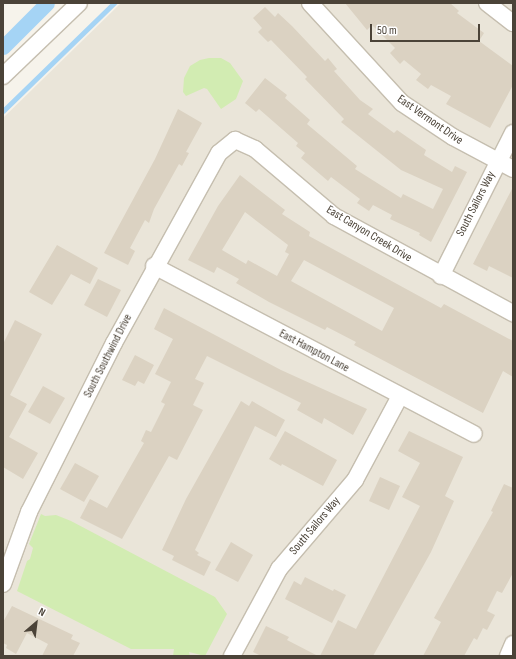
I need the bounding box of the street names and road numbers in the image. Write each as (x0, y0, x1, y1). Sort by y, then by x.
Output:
street label: East Vermont Drive (394, 92, 466, 148)
street label: South Sailors Way (453, 169, 499, 239)
street label: East Canyon Creek Drive (324, 203, 414, 265)
street label: South Southwind Drive (81, 312, 135, 400)
street label: East Hampton Lane (277, 327, 351, 375)
street label: South Sailors Way (287, 494, 343, 558)

